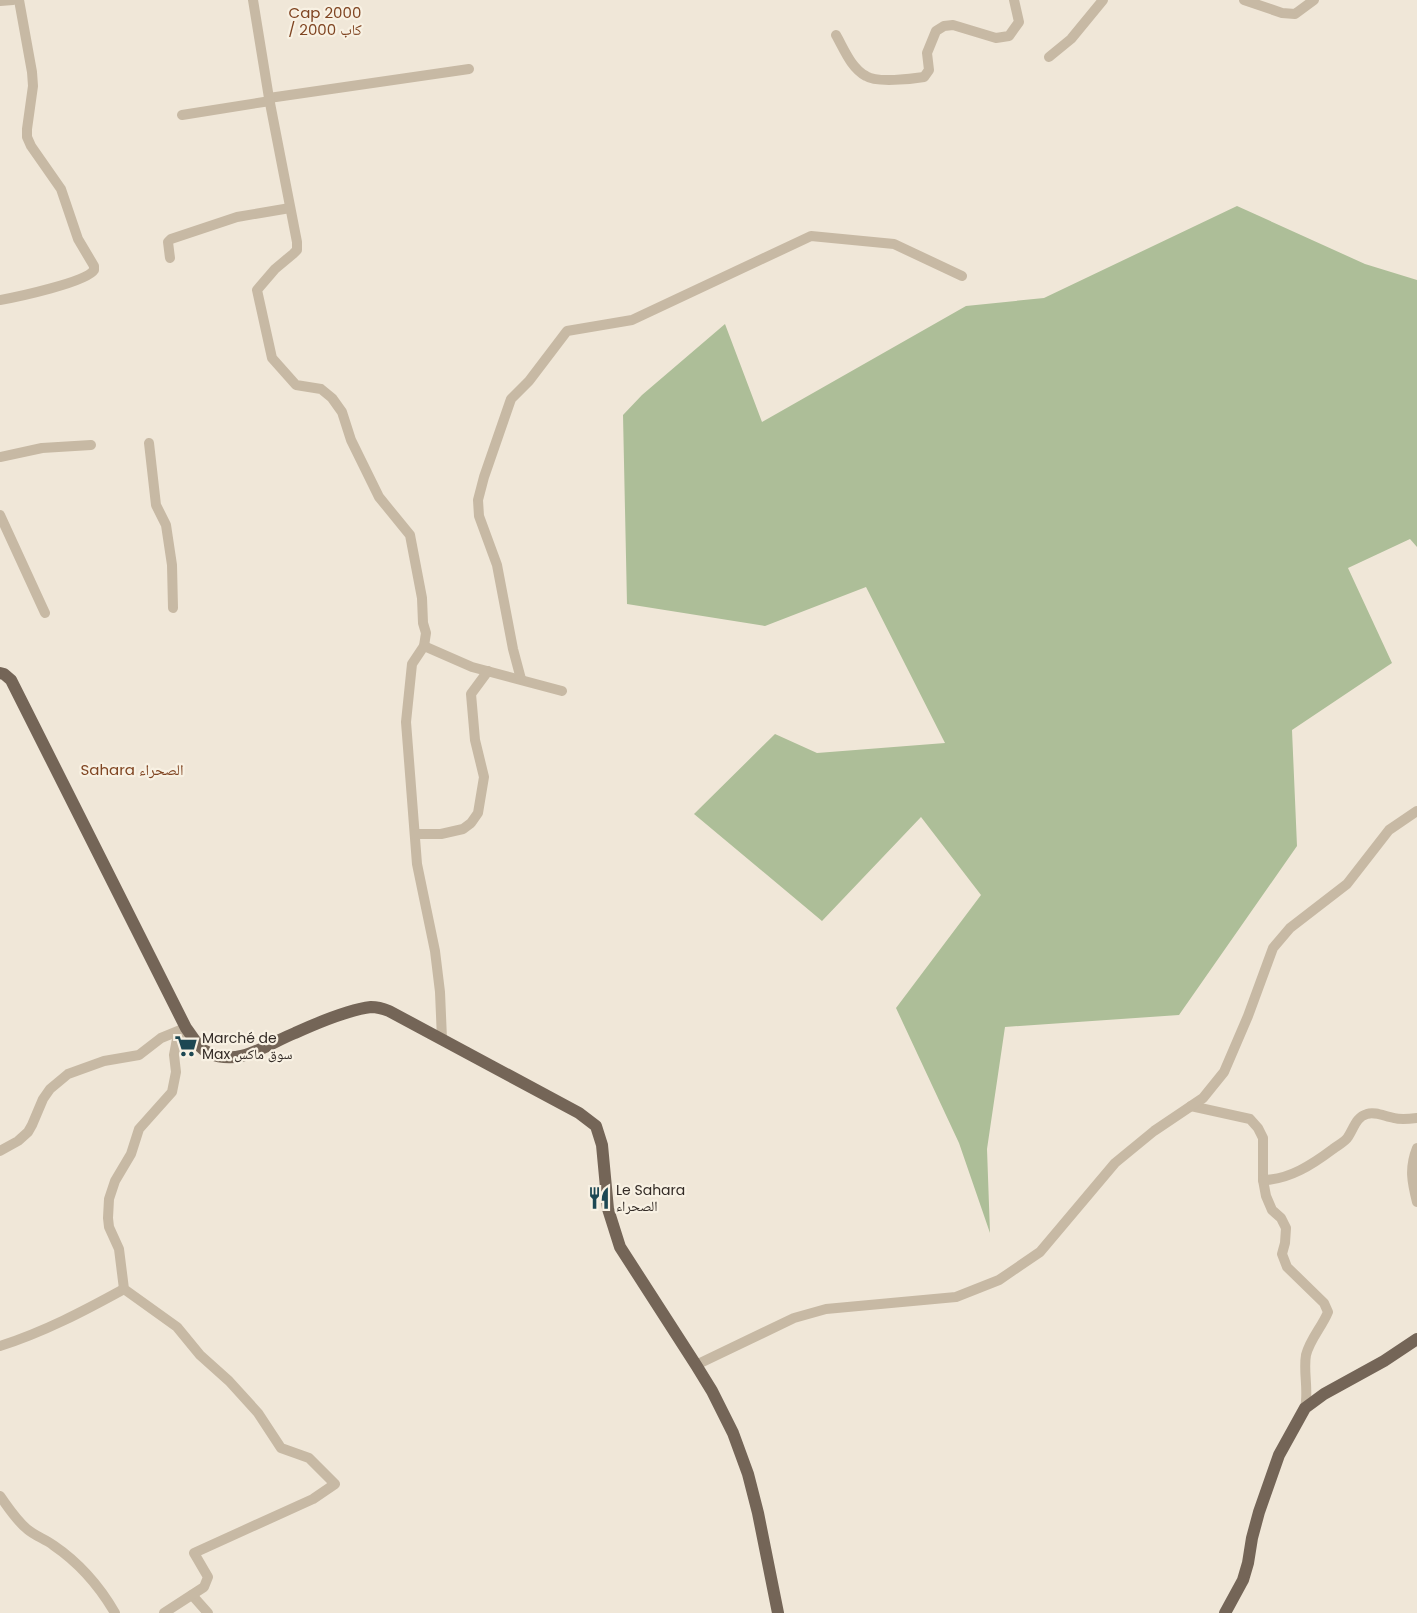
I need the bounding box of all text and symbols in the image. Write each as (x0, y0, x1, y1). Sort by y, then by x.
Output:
district label: Cap 2000 / كاب 2000 (288, 2, 362, 40)
district label: Sahara الصحراء (80, 759, 184, 780)
place label: Marché de Max سوق ماكس (202, 1028, 293, 1064)
supermarket icon: Marché de Max سوق ماكس (173, 1033, 199, 1059)
place label: Le Sahara الصحراء (616, 1180, 685, 1216)
restaurant icon: Le Sahara الصحراء (586, 1185, 612, 1211)

